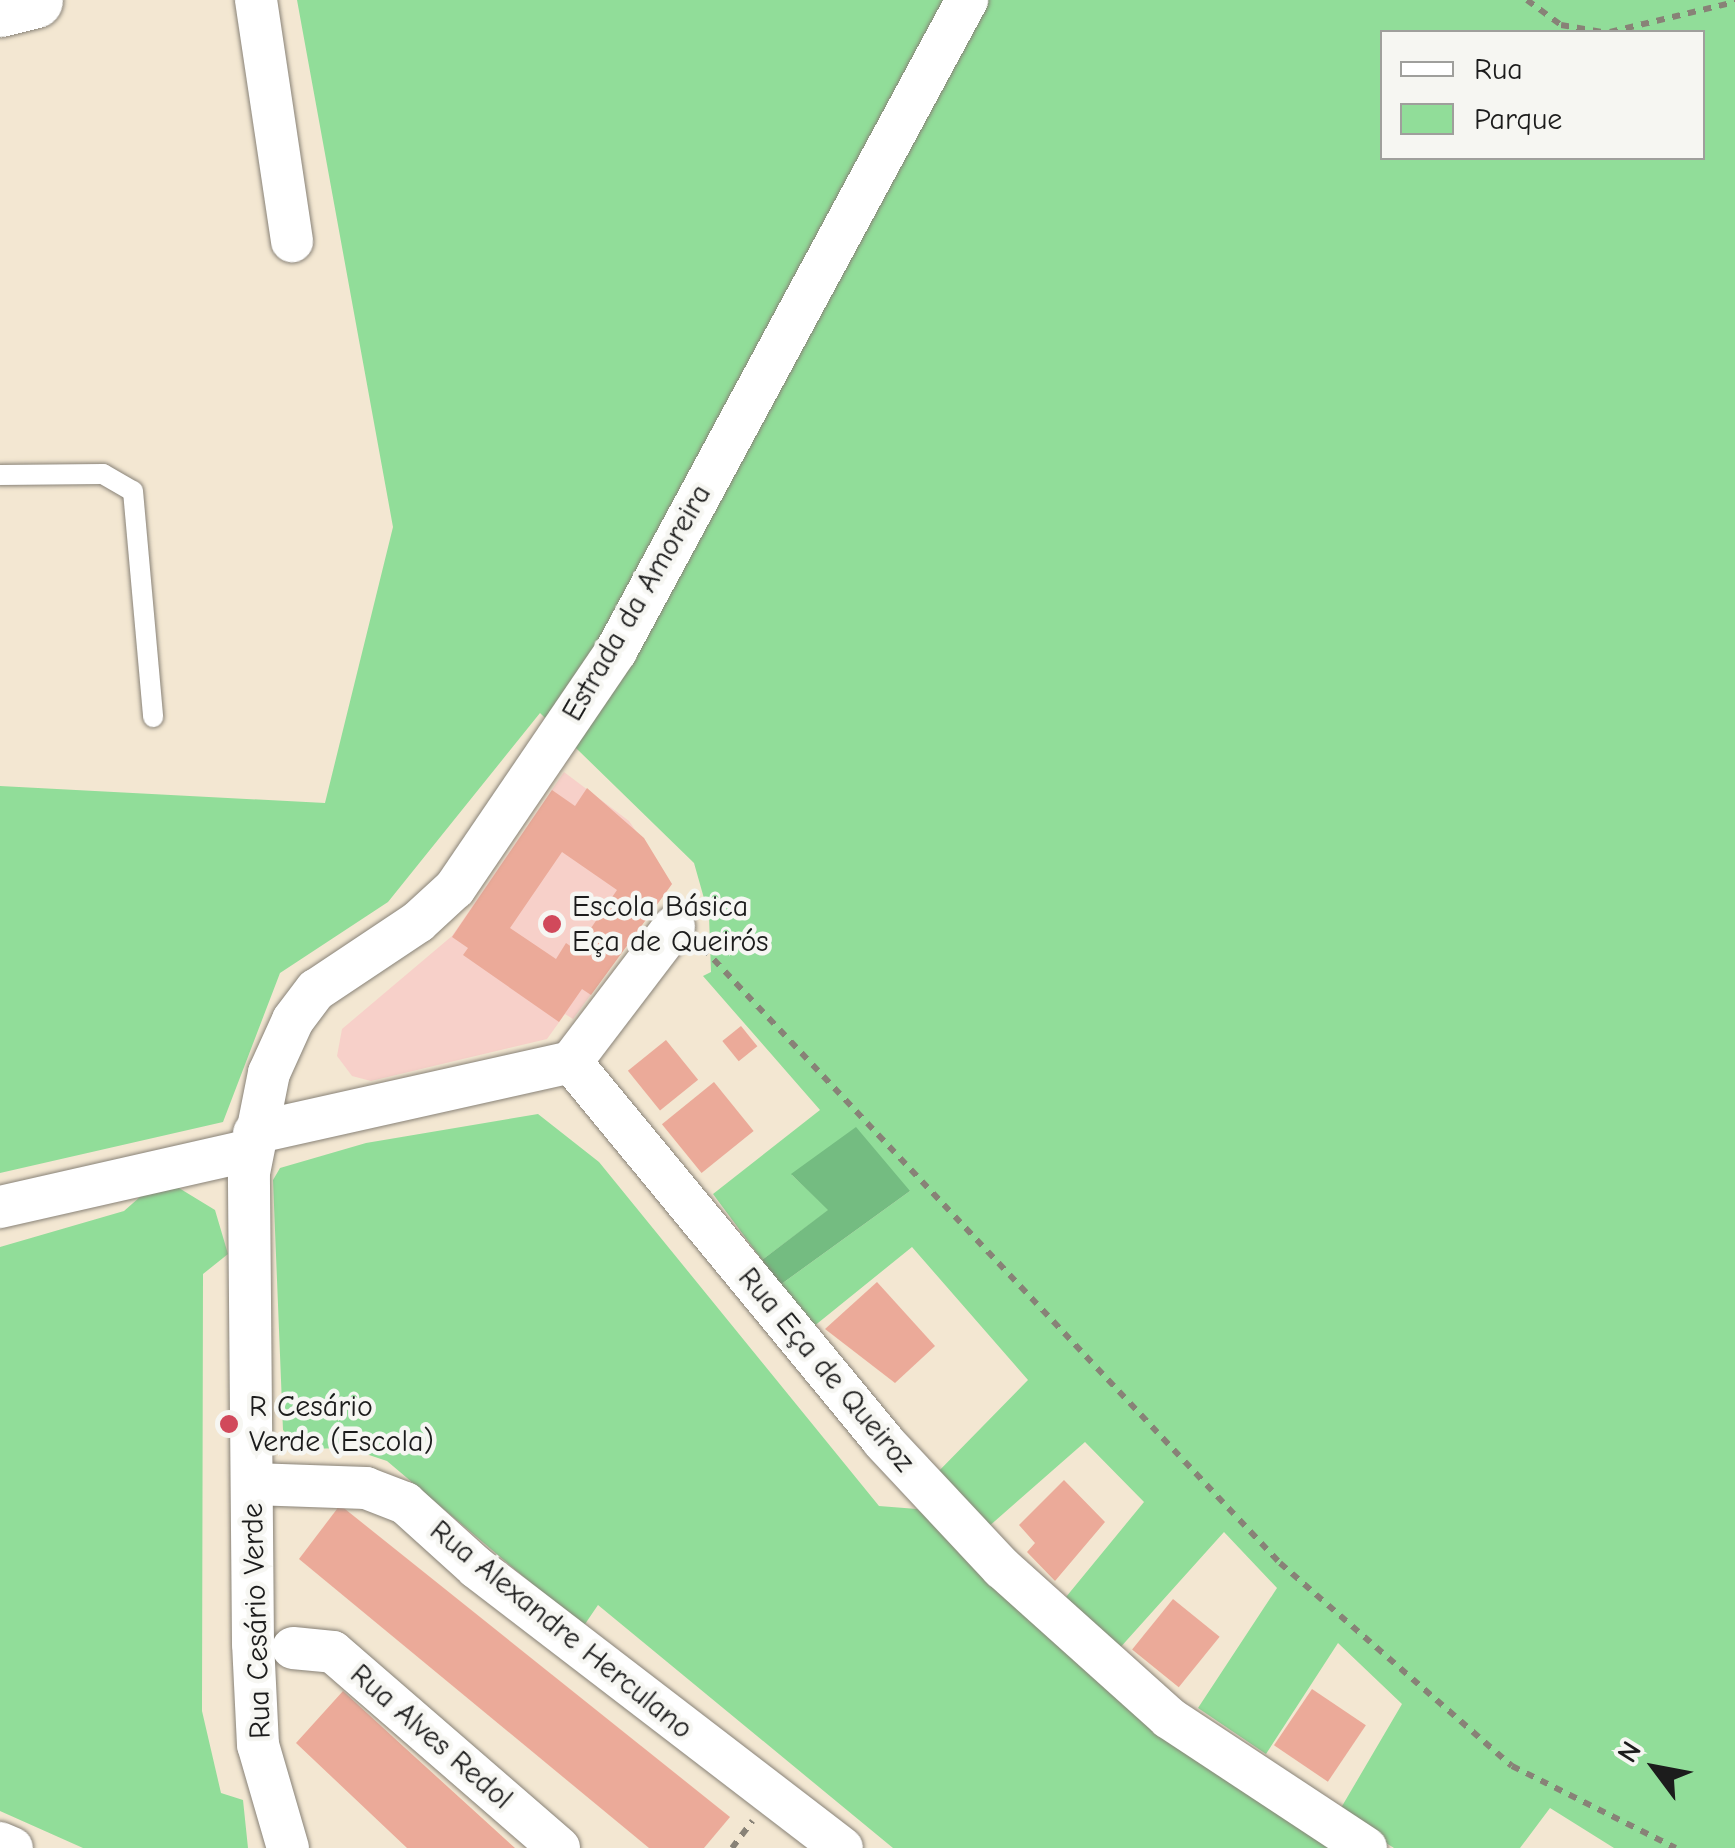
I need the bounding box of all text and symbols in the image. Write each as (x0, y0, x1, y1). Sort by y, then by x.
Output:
legend (1380, 30, 1705, 160)
text: Rua (1474, 52, 1523, 87)
text: Parque (1474, 102, 1562, 137)
street label: Estrada da Amoreira (555, 478, 719, 728)
place label: Escola Básica Eça de Queirós (572, 889, 769, 960)
marker: Escola Básica Eça de Queirós (541, 913, 563, 935)
street label: Rua Eça de Queiroz (730, 1261, 922, 1479)
place label: R Cesário Verde (Escola) (249, 1389, 434, 1460)
marker: R Cesário Verde (Escola) (218, 1413, 240, 1435)
street label: Rua Cesário Verde (235, 1502, 279, 1740)
street label: Rua Alexandre Herculano (422, 1513, 700, 1747)
street label: Rua Alves Redol (343, 1657, 519, 1817)
north arrow (1605, 1718, 1705, 1818)
text: N (1611, 1736, 1648, 1768)

